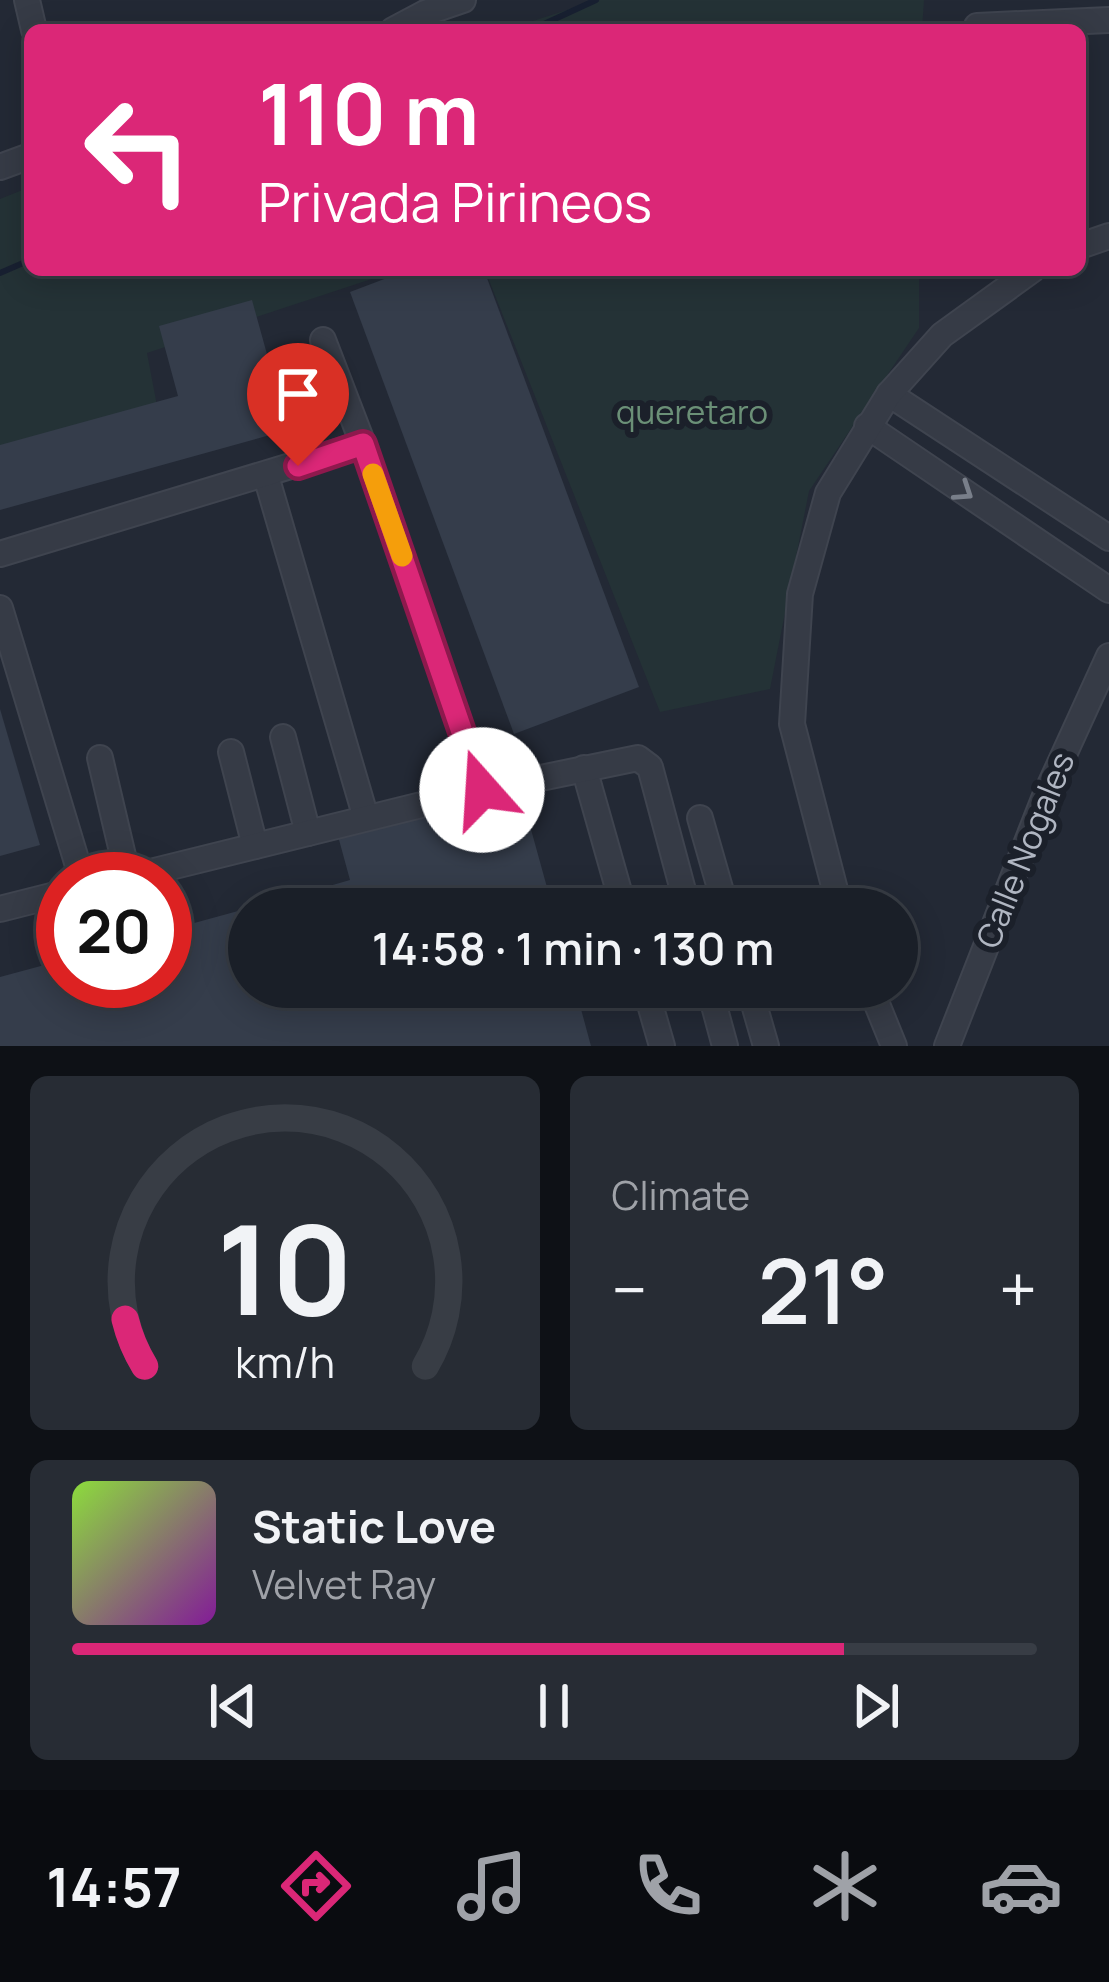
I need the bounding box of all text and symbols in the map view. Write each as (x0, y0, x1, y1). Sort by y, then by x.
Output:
text: 110 m (258, 55, 479, 170)
icon: left (60, 72, 216, 228)
text: Privada Pirineos (258, 164, 652, 238)
pin (247, 343, 349, 466)
icon: arrive (265, 361, 331, 427)
park label: queretaro (616, 389, 768, 434)
one-way arrow (951, 478, 973, 500)
position arrow (419, 727, 545, 853)
street label: Calle Nogales (965, 745, 1084, 954)
speed limit sign: 20 (36, 852, 192, 1008)
text: 14:58 · 1 min · 130 m (372, 917, 774, 979)
text: Climate (612, 1168, 750, 1222)
text: 10 (216, 1182, 353, 1352)
text: 21° (757, 1228, 889, 1351)
text: − (612, 1244, 647, 1334)
text: + (999, 1244, 1037, 1334)
text: km/h (235, 1332, 335, 1391)
text: Static Love (252, 1495, 496, 1557)
text: Velvet Ray (252, 1557, 436, 1611)
icon: previous (200, 1673, 266, 1739)
icon: pause (521, 1673, 587, 1739)
icon: next (843, 1673, 909, 1739)
icon: directions (274, 1844, 358, 1928)
icon: music (450, 1844, 534, 1928)
icon: phone (626, 1844, 710, 1928)
icon: climate (803, 1844, 887, 1928)
icon: car (979, 1844, 1063, 1928)
text: 14:57 (46, 1849, 182, 1923)

